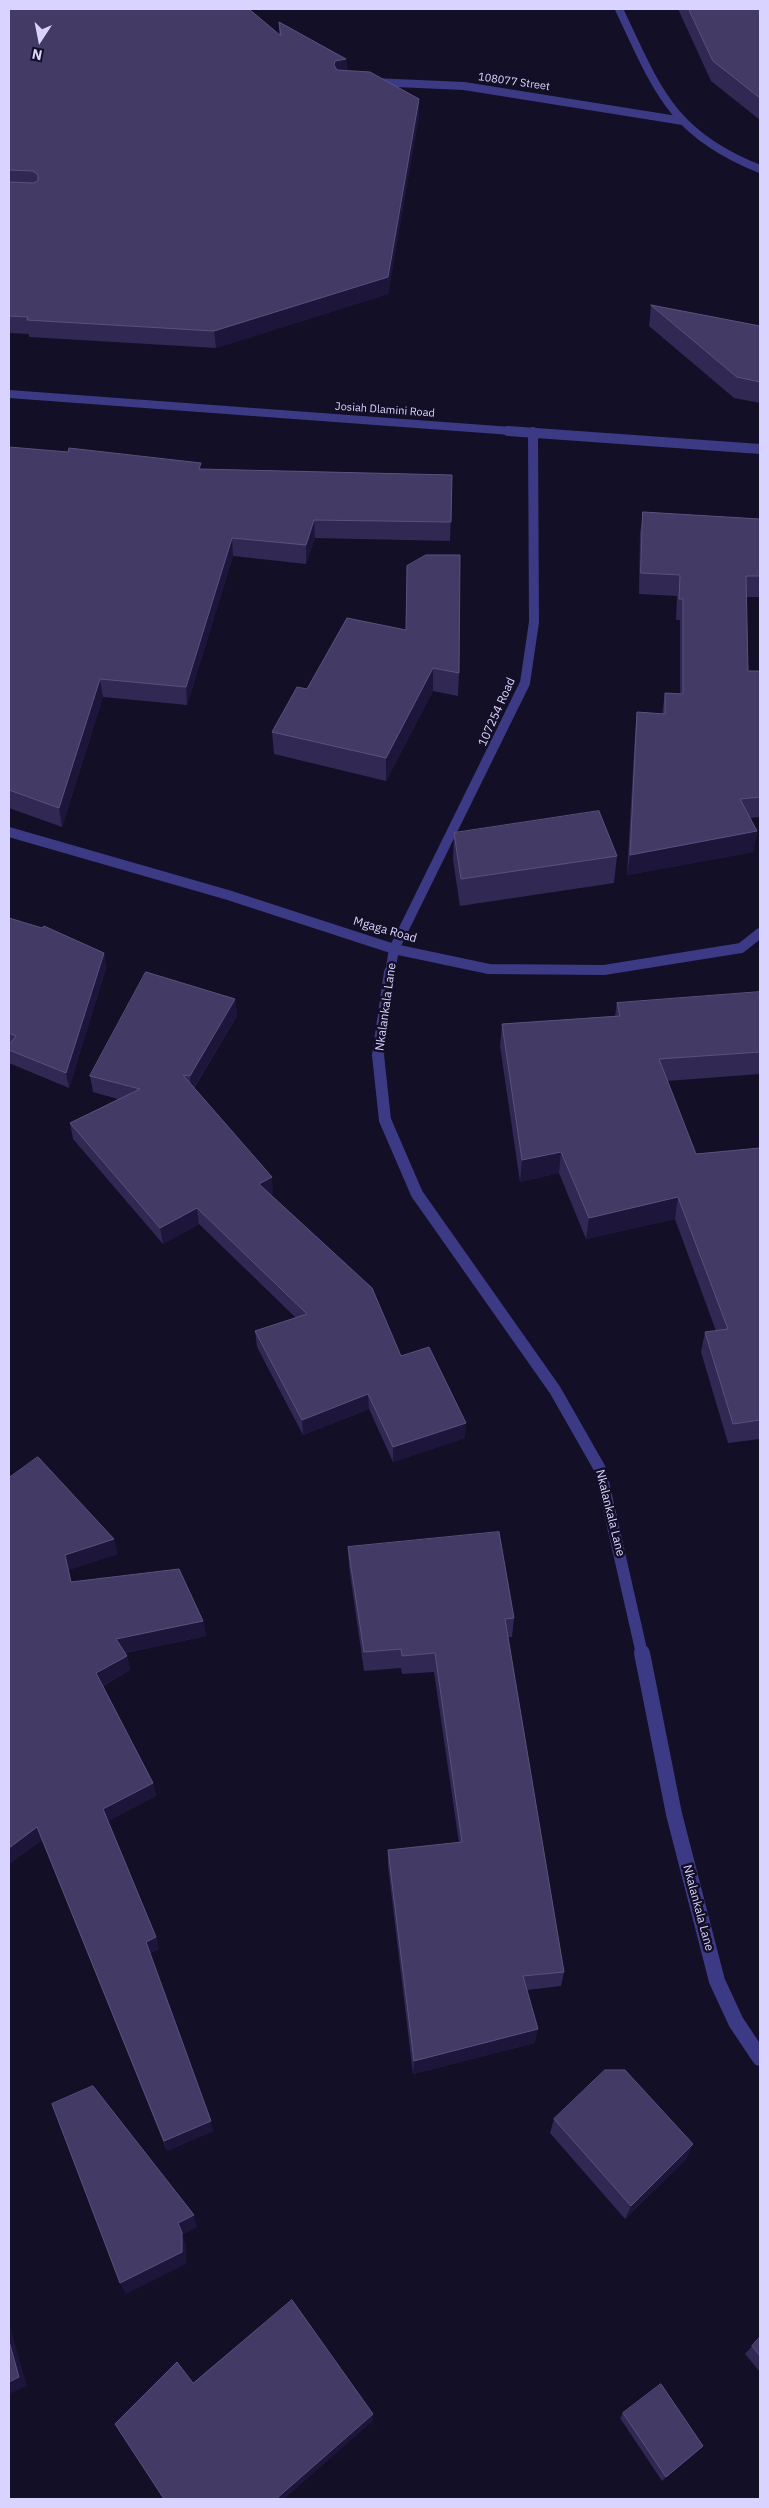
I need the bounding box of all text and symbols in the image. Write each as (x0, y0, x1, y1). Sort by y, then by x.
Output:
north arrow (15, 15, 65, 65)
text: N (30, 45, 44, 65)
street label: 108077 Street (477, 70, 551, 94)
street label: Josiah Dlamini Road (335, 400, 435, 420)
street label: 107254 Road (475, 675, 519, 749)
street label: Mgaga Road (351, 914, 419, 946)
street label: Nkalankala Lane (373, 962, 399, 1052)
street label: Nkalankala Lane (592, 1468, 628, 1558)
street label: Nkalankala Lane (680, 1863, 716, 1953)

